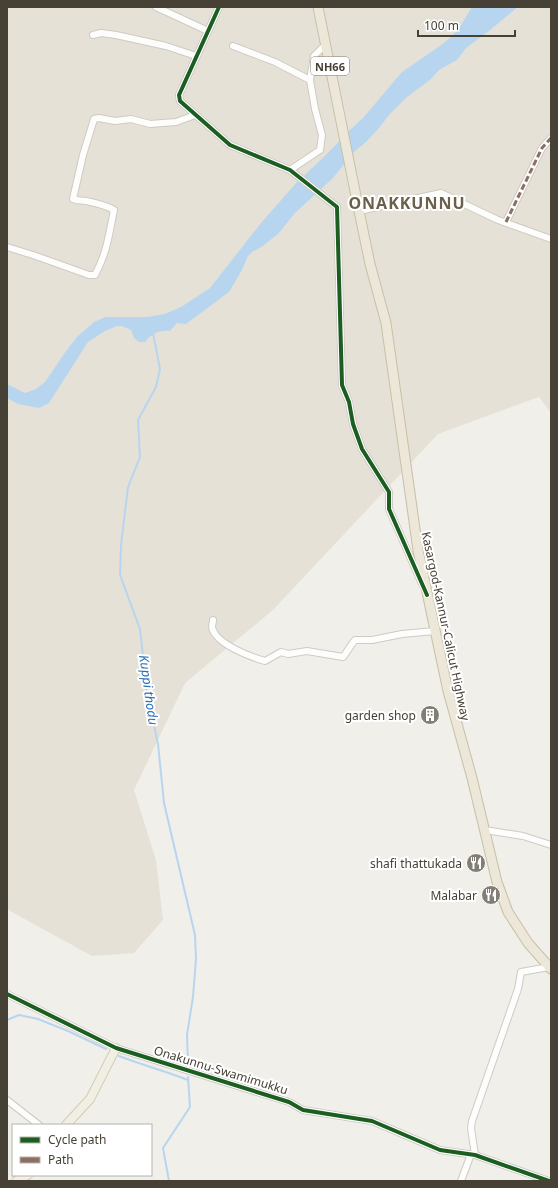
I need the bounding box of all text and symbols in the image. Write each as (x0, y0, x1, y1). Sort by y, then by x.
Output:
scale bar (418, 12, 515, 38)
text: 100 m (424, 17, 459, 34)
road number: NH66 (311, 57, 349, 75)
district label: ONAKKUNNU (348, 192, 466, 214)
street label: Kasargod-Kannur-Calicut Highway (418, 530, 475, 723)
water label: Kuppi thodu (135, 654, 163, 727)
building icon: garden shop (419, 704, 441, 726)
place label: garden shop (345, 707, 416, 724)
restaurant icon: shafi thattukada (465, 852, 487, 874)
place label: shafi thattukada (370, 855, 462, 872)
restaurant icon: Malabar (480, 884, 502, 906)
place label: Malabar (430, 887, 477, 904)
street label: Onakunnu-Swamimukku (152, 1041, 290, 1099)
legend (12, 1124, 152, 1176)
text: Cycle path (48, 1131, 106, 1148)
text: Path (48, 1151, 74, 1168)

